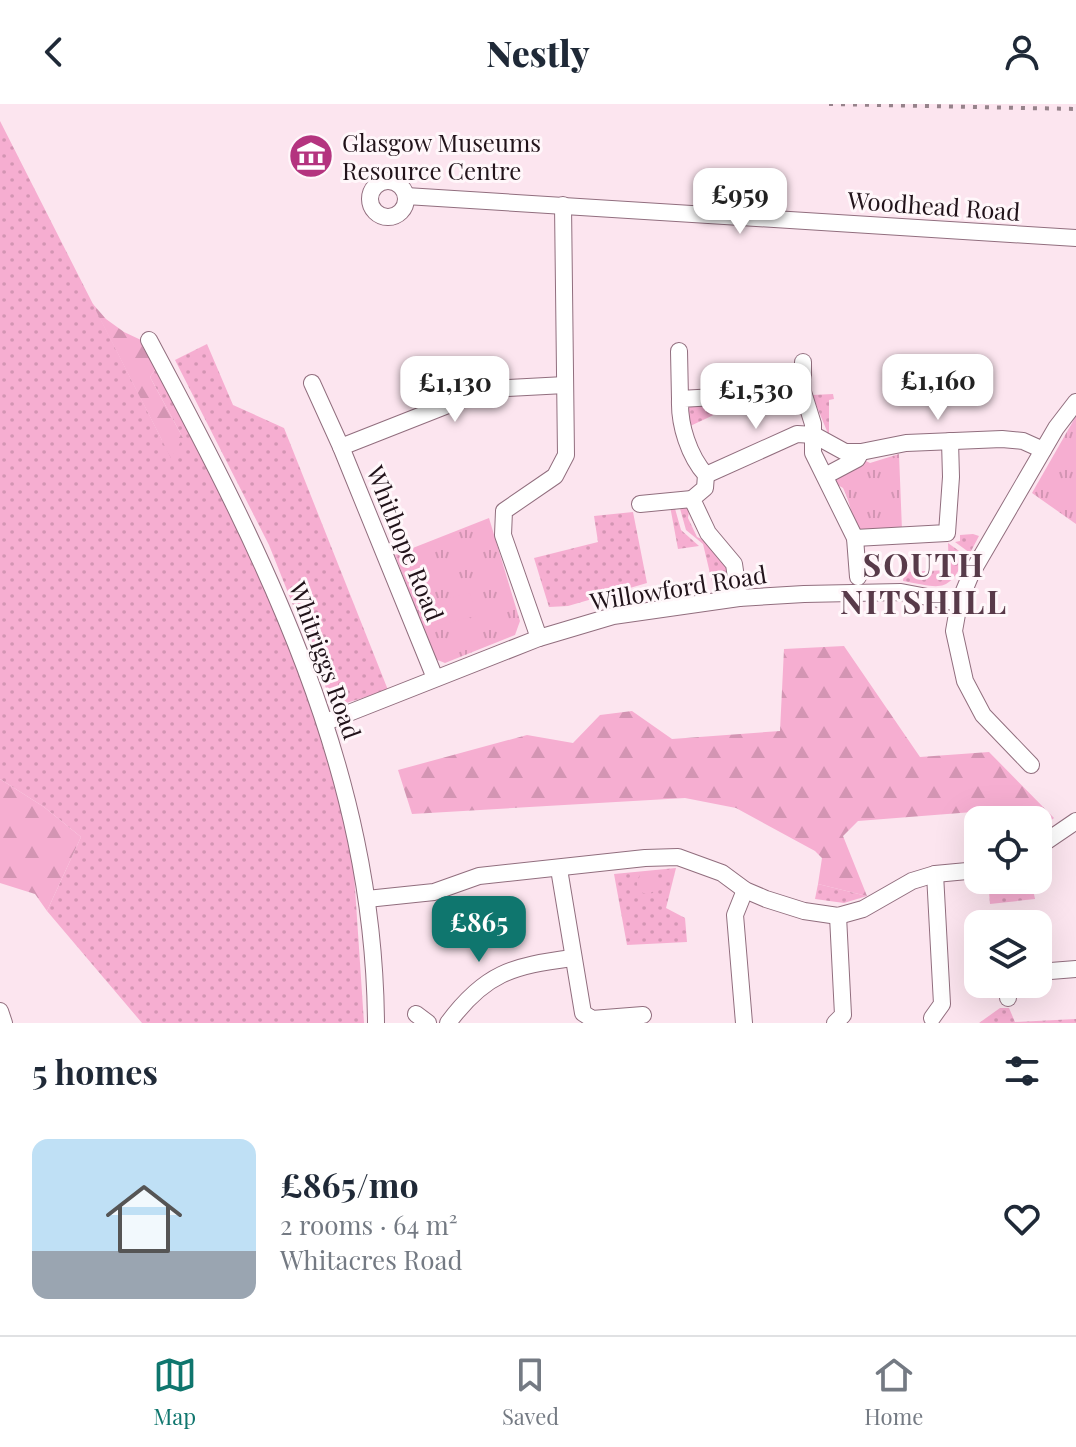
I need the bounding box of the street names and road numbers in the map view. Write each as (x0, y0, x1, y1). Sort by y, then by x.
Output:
street label: Woodhead Road (846, 183, 1021, 227)
street label: Whithope Road (360, 460, 452, 626)
street label: Willowford Road (586, 557, 769, 617)
street label: Whitriggs Road (282, 576, 369, 743)

